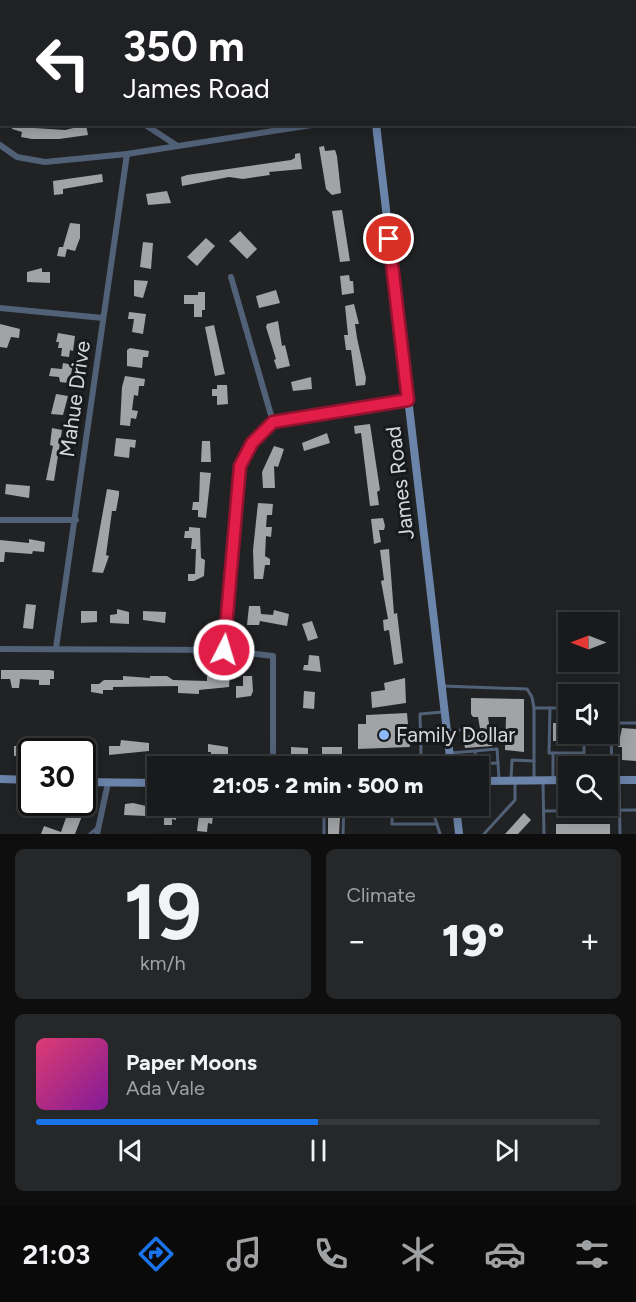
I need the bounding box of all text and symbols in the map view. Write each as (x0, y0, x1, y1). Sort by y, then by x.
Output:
text: 350 m (123, 21, 245, 72)
icon: left (24, 24, 102, 102)
text: James Road (123, 72, 270, 105)
pin (363, 213, 414, 264)
icon: arrive (372, 222, 405, 255)
street label: Mahue Drive (54, 339, 95, 459)
street label: James Road (380, 425, 419, 541)
north arrow (558, 612, 618, 672)
map controls (558, 612, 618, 816)
position arrow (192, 618, 256, 682)
button: sound (558, 684, 618, 744)
place label: Family Dollar (396, 722, 515, 747)
marker: Family Dollar (377, 728, 391, 742)
speed limit sign: 30 (18, 738, 96, 816)
button: search (558, 756, 618, 816)
text: 21:05 · 2 min · 500 m (212, 772, 424, 799)
text: 19 (124, 865, 202, 959)
text: Climate (347, 883, 416, 907)
text: 19° (442, 913, 505, 967)
text: − (347, 921, 367, 960)
text: + (579, 921, 600, 960)
text: km/h (140, 951, 186, 975)
text: Paper Moons (126, 1049, 257, 1076)
text: Ada Vale (126, 1076, 205, 1100)
icon: previous (114, 1134, 147, 1167)
icon: pause (302, 1134, 335, 1167)
icon: next (490, 1134, 523, 1167)
icon: directions (135, 1233, 177, 1275)
icon: music (223, 1233, 265, 1275)
icon: phone (310, 1233, 352, 1275)
icon: climate (397, 1233, 439, 1275)
icon: car (484, 1233, 526, 1275)
icon: filters (571, 1233, 613, 1275)
text: 21:03 (23, 1238, 90, 1271)

